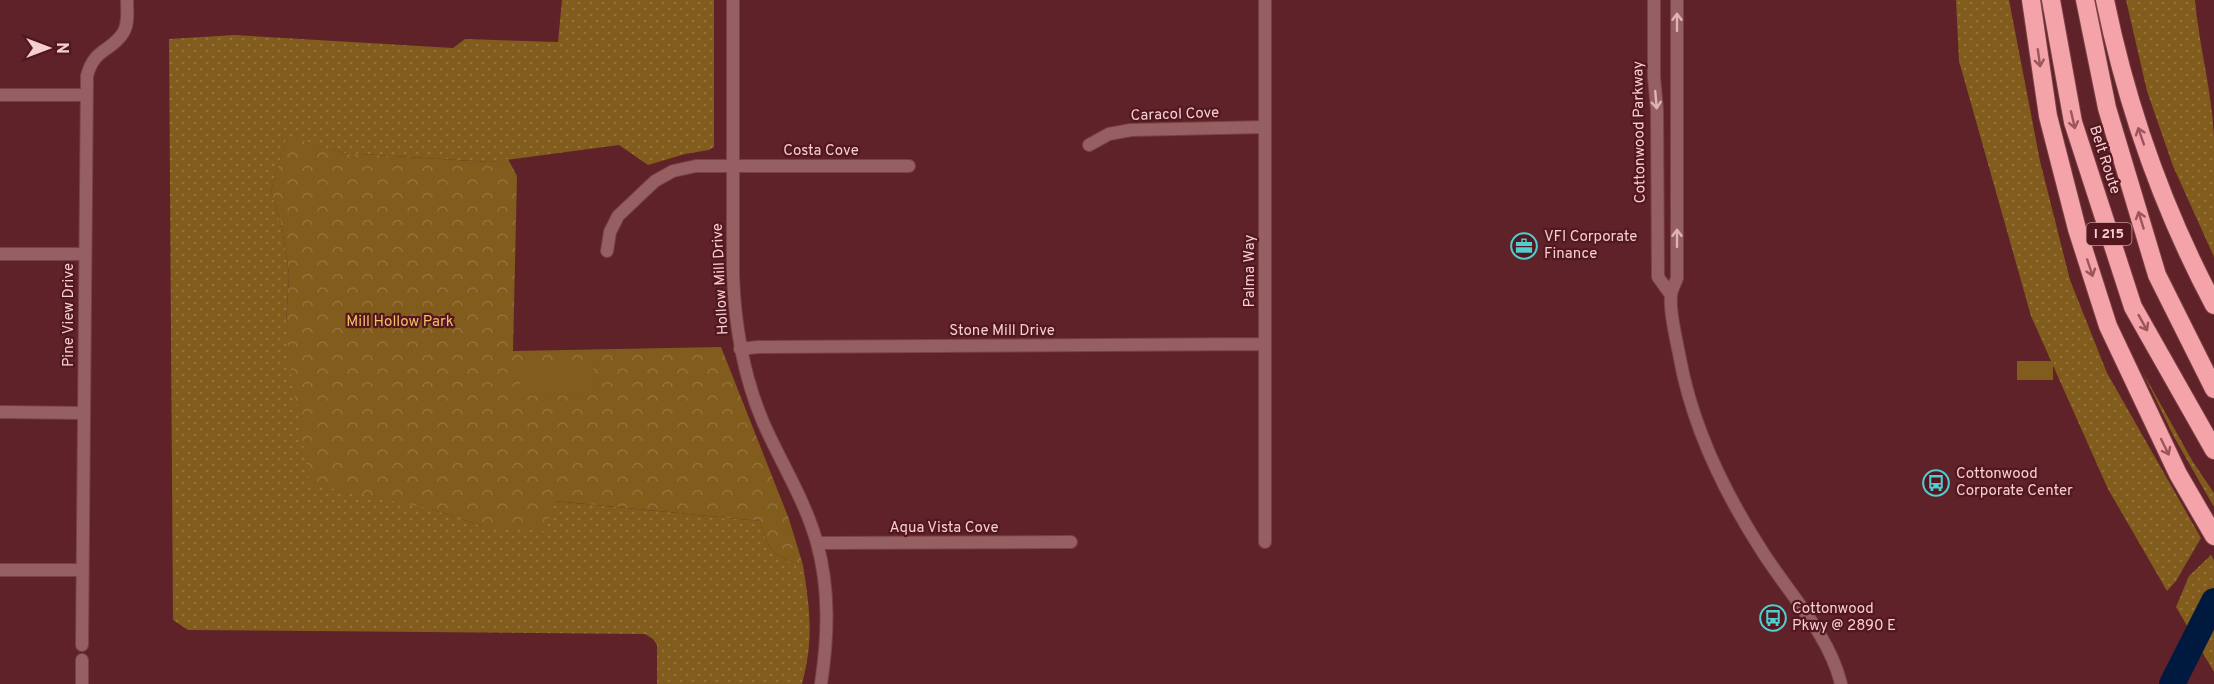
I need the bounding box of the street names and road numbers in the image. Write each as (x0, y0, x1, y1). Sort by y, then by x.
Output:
street label: Cottonwood Parkway (1629, 61, 1651, 203)
street label: Caracol Cove (1130, 104, 1220, 126)
street label: Belt Route (2084, 123, 2124, 197)
street label: Costa Cove (783, 142, 859, 161)
street label: Hollow Mill Drive (709, 223, 733, 335)
road number: I 215 (2086, 223, 2132, 245)
street label: Palma Way (1241, 234, 1260, 307)
street label: Pine View Drive (60, 263, 79, 367)
street label: Stone Mill Drive (949, 322, 1055, 341)
street label: Aqua Vista Cove (889, 519, 999, 538)

